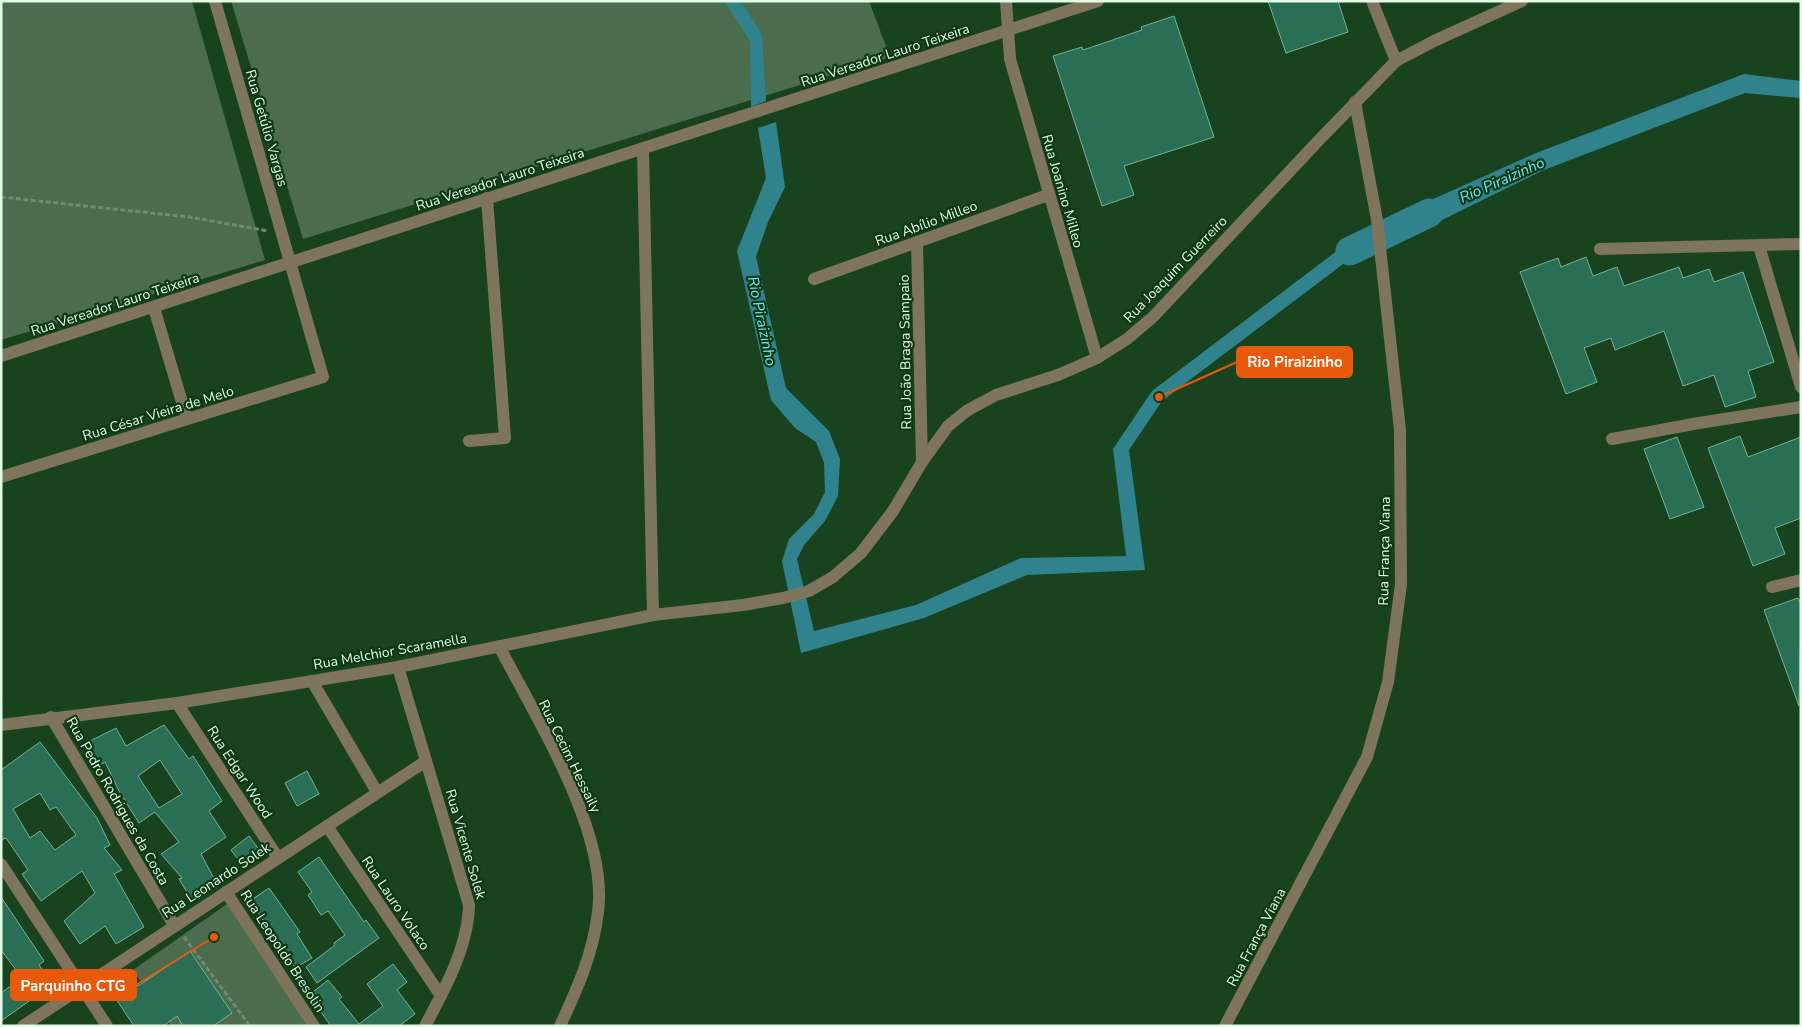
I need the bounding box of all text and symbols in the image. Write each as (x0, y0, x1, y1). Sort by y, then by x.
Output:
street label: Rua Vereador Lauro Teixeira (798, 19, 972, 92)
street label: Rua Getúlio Vargas (241, 67, 292, 189)
street label: Rua Joanino Milleo (1037, 132, 1088, 250)
street label: Rua Vereador Lauro Teixeira (413, 143, 587, 216)
water label: Rio Piraizinho (1456, 152, 1548, 208)
street label: Rua Abílio Milleo (872, 196, 980, 251)
street label: Rua Joaquim Guerreiro (1119, 212, 1232, 327)
street label: Rua Vereador Lauro Teixeira (28, 268, 202, 341)
water label: Rio Piraizinho (743, 274, 781, 368)
street label: Rua João Braga Sampaio (895, 274, 916, 430)
callout: Rio Piraizinho (1237, 347, 1352, 377)
text: Rio Piraizinho (1247, 352, 1343, 372)
street label: Rua César Vieira de Melo (80, 381, 236, 446)
street label: Rua França Viana (1374, 496, 1395, 606)
street label: Rua Melchior Scaramella (312, 629, 468, 674)
street label: Rua Cecim Hessaily (534, 697, 605, 817)
street label: Rua Pedro Rodrigues da Costa (62, 714, 174, 889)
street label: Rua Edgar Wood (202, 722, 277, 822)
street label: Rua Vicente Solek (441, 787, 491, 902)
street label: Rua Leonardo Solek (158, 838, 275, 923)
street label: Rua Lauro Volaco (357, 852, 434, 954)
street label: Rua França Viana (1222, 885, 1290, 990)
street label: Rua Leopoldo Bresolin (236, 886, 329, 1016)
callout: Parquinho CTG (11, 970, 136, 1000)
text: Parquinho CTG (21, 976, 125, 996)

